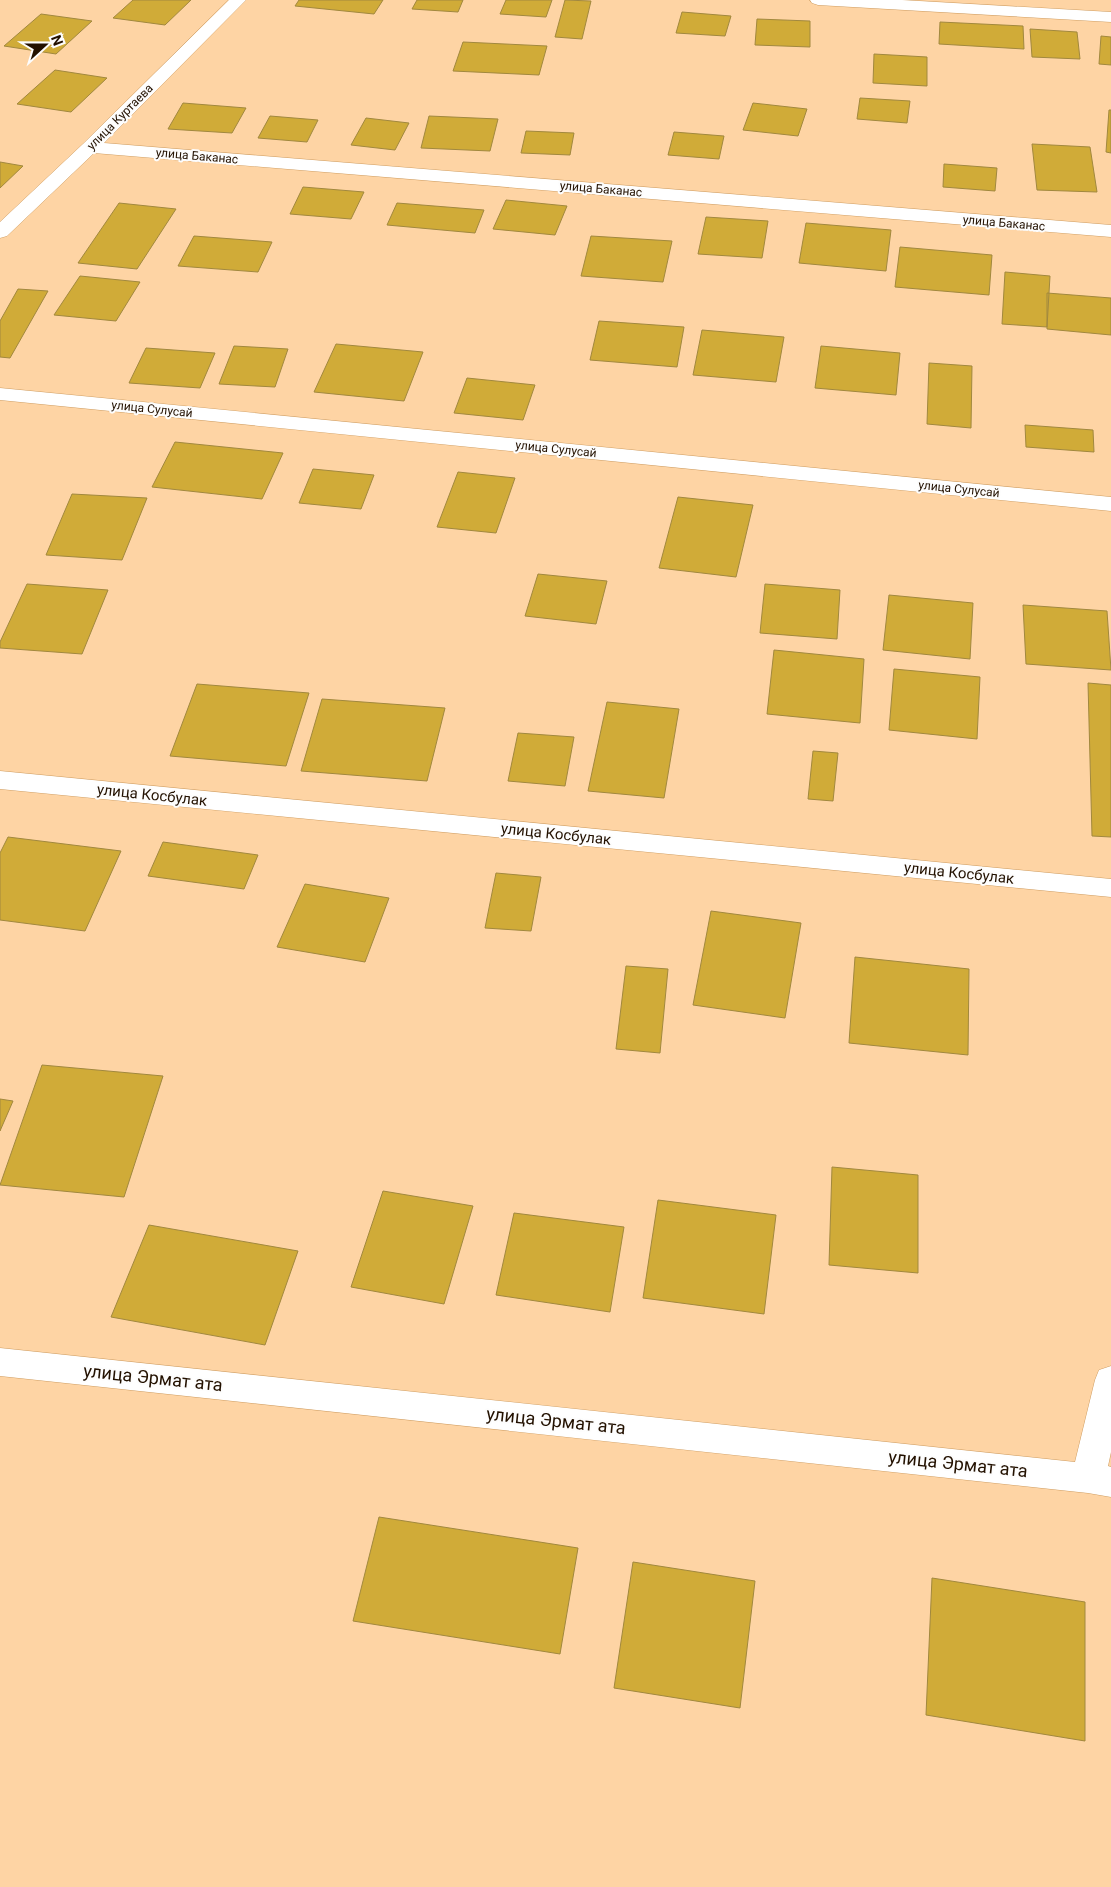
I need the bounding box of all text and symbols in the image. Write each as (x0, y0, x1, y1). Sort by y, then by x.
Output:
north arrow (20, 20, 70, 70)
text: N (48, 33, 66, 48)
street label: улица Куртаева (84, 81, 156, 153)
street label: улица Баканас (155, 145, 239, 167)
street label: улица Баканас (559, 178, 643, 200)
street label: улица Баканас (962, 212, 1046, 234)
street label: улица Сулусай (111, 398, 193, 420)
street label: улица Сулусай (515, 438, 597, 460)
street label: улица Сулусай (918, 478, 1000, 500)
street label: улица Косбулак (96, 780, 208, 810)
street label: улица Косбулак (500, 819, 612, 849)
street label: улица Косбулак (903, 858, 1015, 888)
street label: улица Эрмат ата (82, 1360, 224, 1395)
street label: улица Эрмат ата (485, 1403, 627, 1438)
street label: улица Эрмат ата (887, 1446, 1029, 1481)

